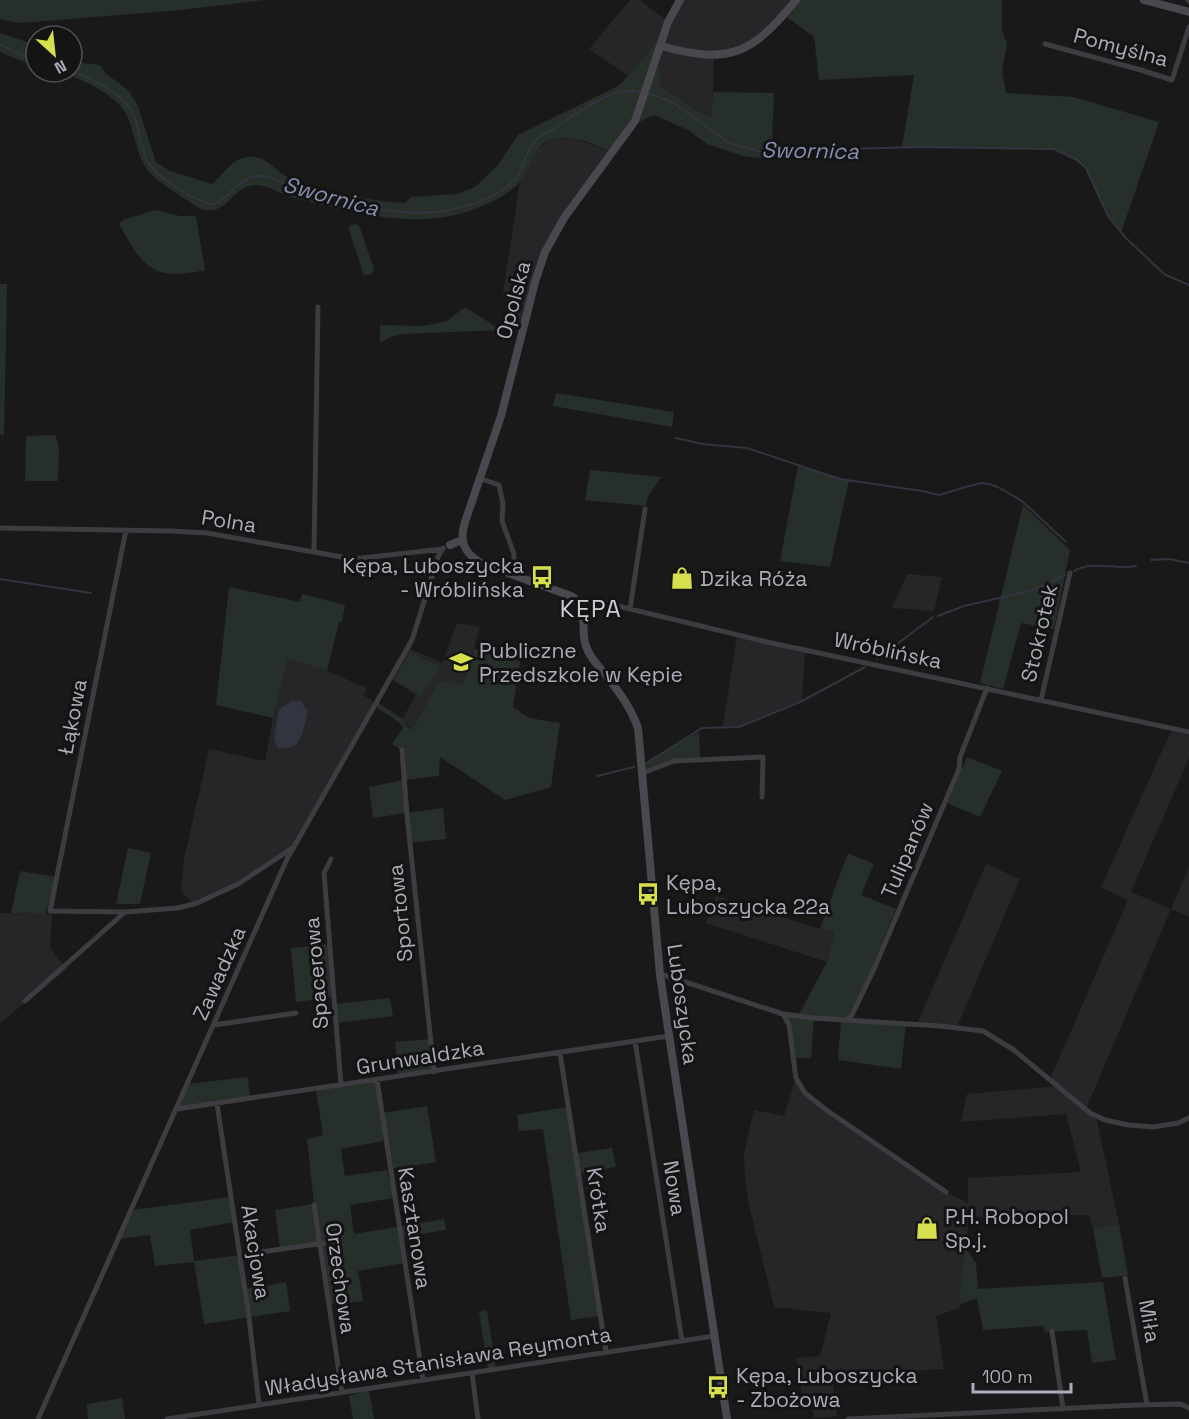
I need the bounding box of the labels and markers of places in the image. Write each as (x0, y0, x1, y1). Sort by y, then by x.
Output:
place label: Kępa, Luboszycka - Wróblińska (342, 552, 524, 603)
bus stop icon: Kępa, Luboszycka - Wróblińska (529, 564, 555, 590)
shop icon: Dzika Róża (669, 565, 695, 591)
place label: Dzika Róża (700, 565, 807, 592)
place label: Publiczne Przedszkole w Kępie (479, 637, 683, 688)
school or university icon: Publiczne Przedszkole w Kępie (448, 649, 474, 675)
place label: Kępa, Luboszycka 22a (666, 869, 830, 920)
bus stop icon: Kępa, Luboszycka 22a (635, 881, 661, 907)
place label: P.H. Robopol Sp.j. (945, 1203, 1069, 1254)
shop icon: P.H. Robopol Sp.j. (914, 1215, 940, 1241)
place label: Kępa, Luboszycka - Zbożowa (736, 1362, 918, 1413)
bus stop icon: Kępa, Luboszycka - Zbożowa (705, 1374, 731, 1400)

